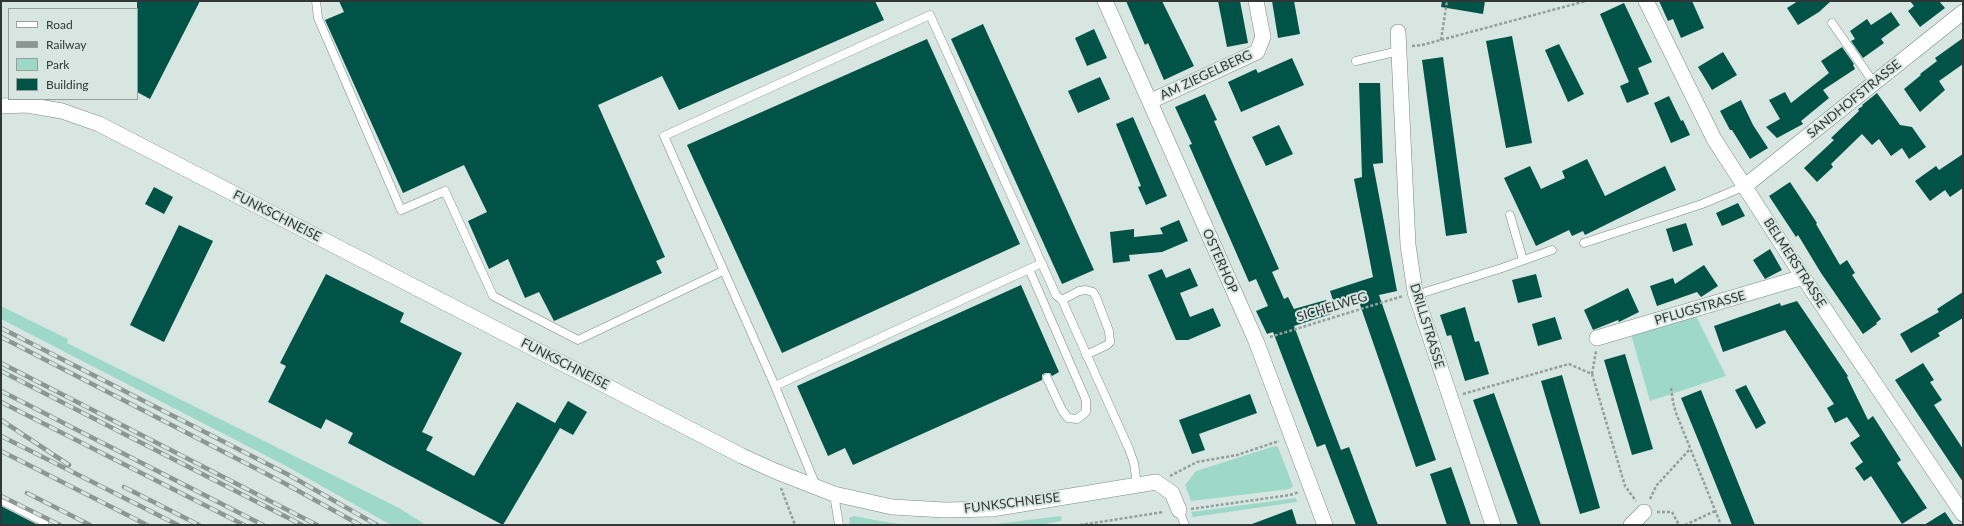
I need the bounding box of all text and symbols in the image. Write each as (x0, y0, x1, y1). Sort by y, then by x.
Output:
legend (8, 8, 138, 100)
text: Road (46, 17, 73, 32)
text: Railway (46, 37, 86, 52)
street label: AM ZIEGELBERG (1157, 47, 1255, 103)
street label: SANDHOFSTRASSE (1804, 56, 1904, 142)
text: Park (46, 57, 69, 72)
text: Building (46, 77, 89, 92)
street label: FUNKSCHNEISE (230, 187, 324, 245)
street label: BELMERSTRASSE (1760, 215, 1830, 311)
street label: OSTERHOP (1199, 226, 1241, 296)
street label: DRILLSTRASSE (1407, 281, 1447, 371)
street label: PFLUGSTRASSE (1653, 288, 1747, 328)
street label: SICHELWEG (1295, 289, 1369, 325)
street label: FUNKSCHNEISE (518, 335, 612, 393)
street label: FUNKSCHNEISE (963, 489, 1061, 517)

